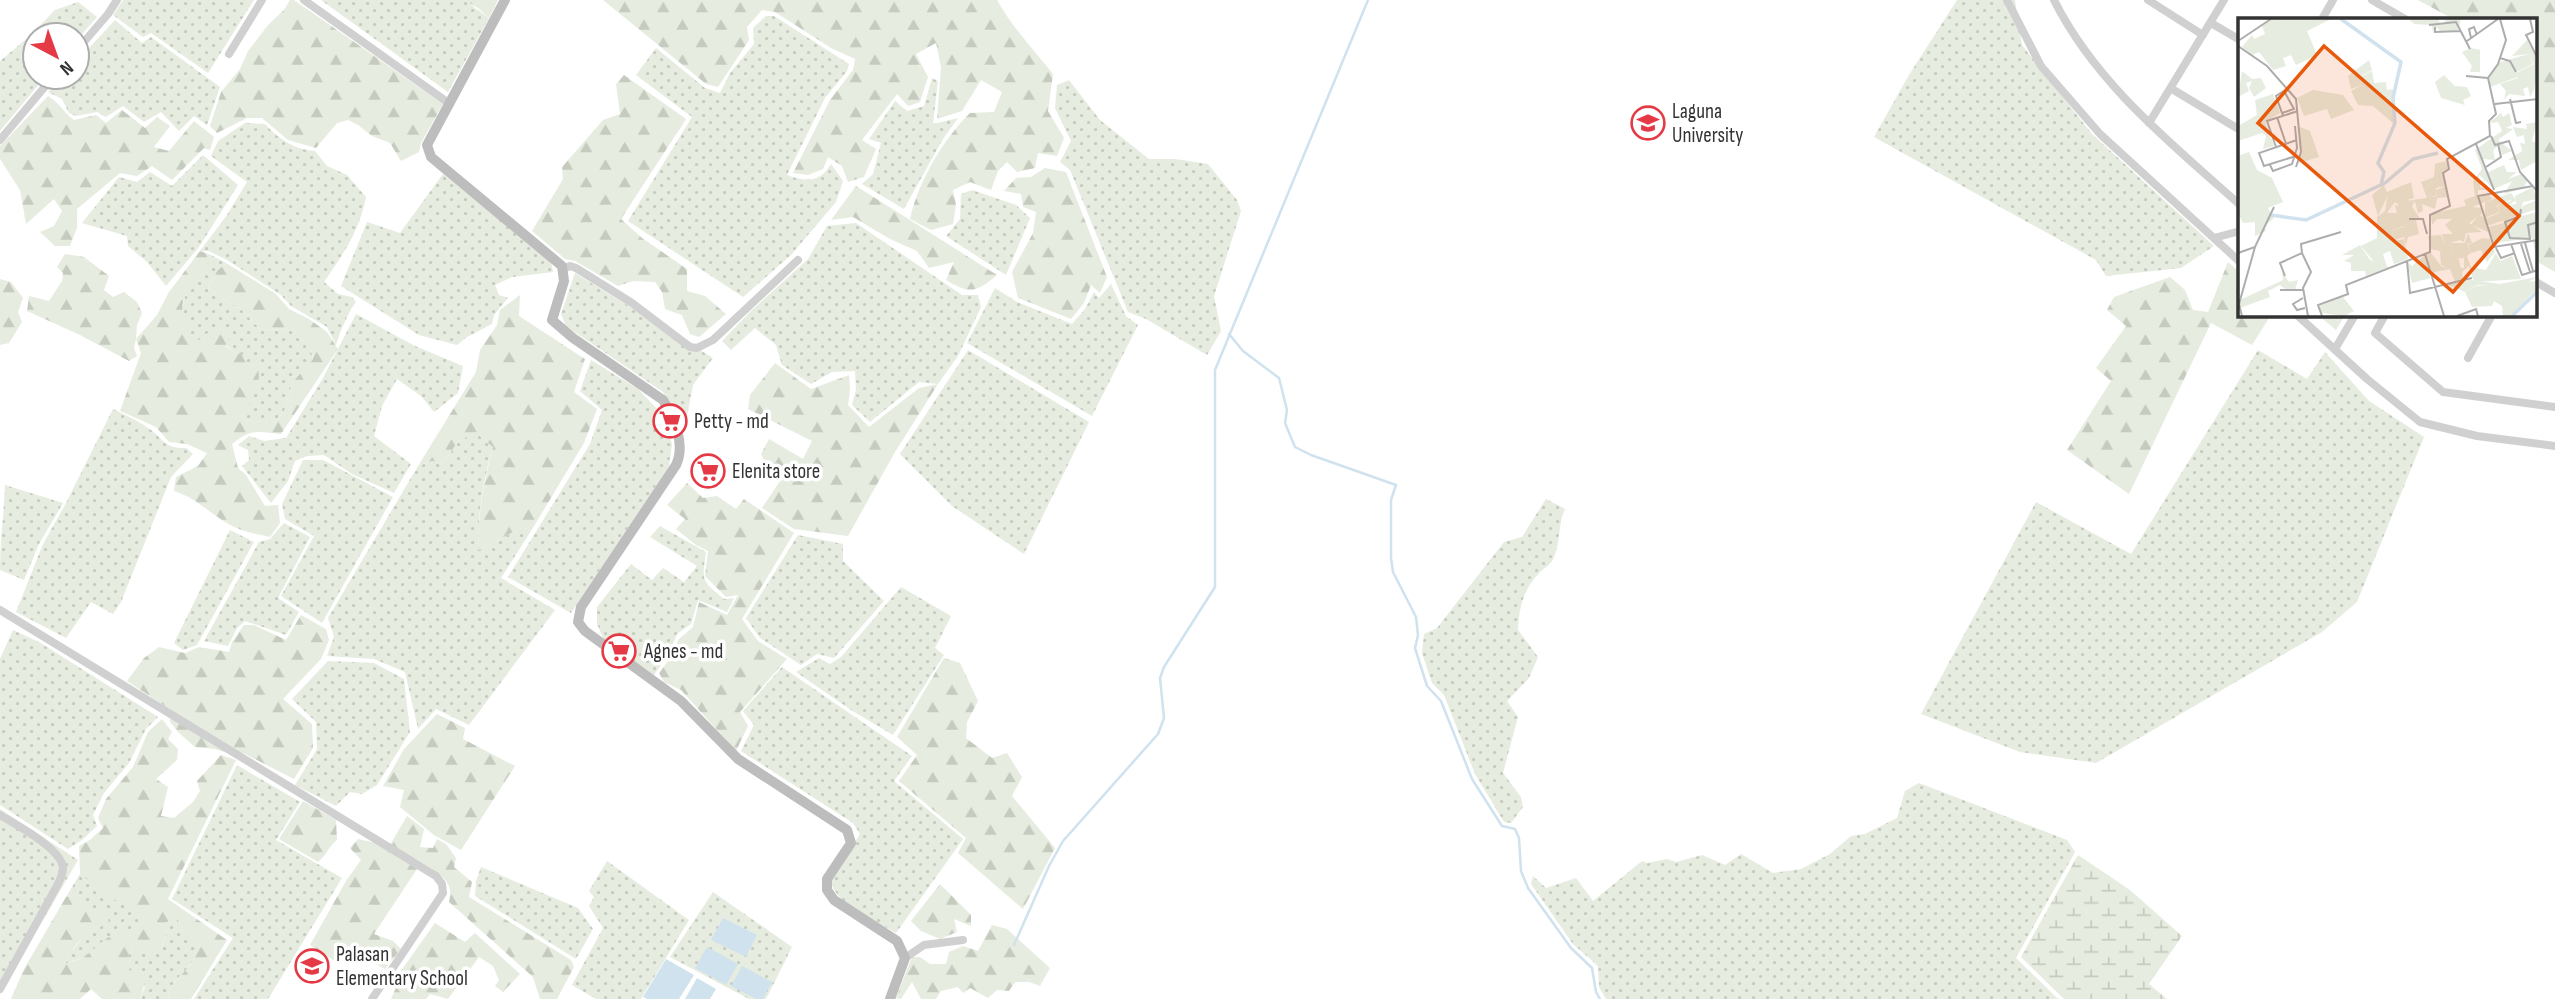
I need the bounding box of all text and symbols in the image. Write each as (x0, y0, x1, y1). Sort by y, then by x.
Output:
inset map (2238, 18, 2538, 317)
north arrow (21, 21, 91, 91)
text: N (55, 56, 78, 80)
place label: Laguna University (1672, 99, 1743, 148)
school or university icon: Laguna University (1629, 104, 1667, 142)
supermarket icon: Petty - md (651, 402, 689, 440)
place label: Petty - md (694, 409, 769, 434)
supermarket icon: Elenita store (689, 452, 727, 490)
place label: Elenita store (732, 459, 820, 484)
supermarket icon: Agnes - md (600, 632, 638, 670)
place label: Agnes - md (643, 639, 723, 664)
place label: Palasan Elementary School (336, 942, 468, 991)
school or university icon: Palasan Elementary School (293, 947, 331, 985)

